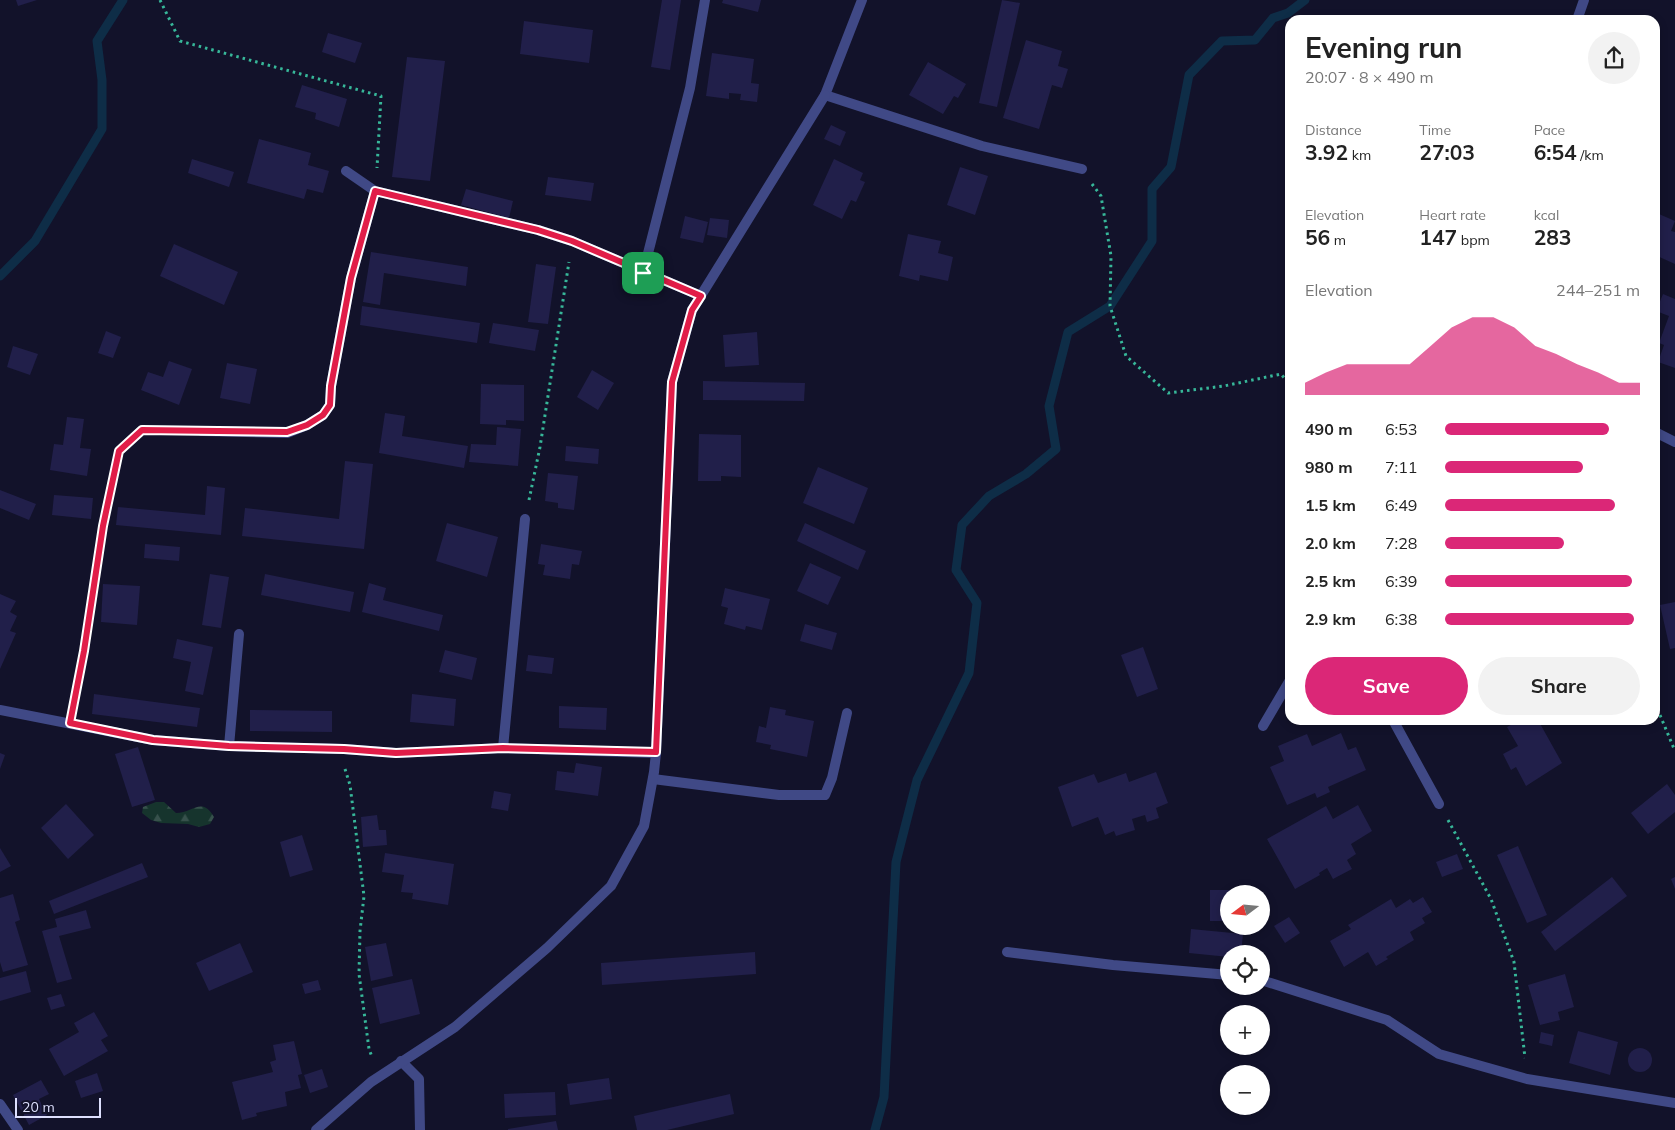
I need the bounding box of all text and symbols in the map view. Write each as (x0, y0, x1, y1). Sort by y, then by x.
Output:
text: Evening run (1305, 30, 1462, 65)
button: share (1588, 32, 1640, 84)
text: 20:07 · 8 × 490 m (1305, 67, 1434, 87)
text: Distance (1305, 121, 1362, 139)
text: Time (1419, 121, 1451, 139)
text: Pace (1534, 121, 1565, 139)
text: 3.92 (1305, 139, 1348, 165)
text: 27:03 (1419, 139, 1475, 165)
text: 6:54 (1534, 139, 1577, 165)
text: km (1348, 146, 1371, 164)
text: /km (1577, 146, 1604, 164)
text: Elevation (1305, 206, 1364, 224)
text: Heart rate (1419, 206, 1486, 224)
text: kcal (1534, 206, 1559, 224)
text: 56 (1305, 224, 1330, 250)
text: 147 (1419, 224, 1457, 250)
text: 283 (1534, 224, 1571, 250)
text: m (1330, 231, 1346, 249)
text: bpm (1457, 231, 1490, 249)
pin (622, 252, 664, 294)
icon: arrive (629, 259, 657, 287)
text: Elevation (1305, 280, 1373, 300)
text: 244–251 m (1556, 280, 1640, 300)
text: 490 m (1305, 419, 1353, 439)
text: 6:53 (1385, 419, 1417, 439)
text: 980 m (1305, 457, 1353, 477)
text: 7:11 (1385, 457, 1417, 477)
text: 1.5 km (1305, 495, 1356, 515)
text: 6:49 (1385, 495, 1417, 515)
text: 2.0 km (1305, 533, 1356, 553)
text: 7:28 (1385, 533, 1417, 553)
text: 2.5 km (1305, 571, 1356, 591)
text: 6:39 (1385, 571, 1417, 591)
text: 2.9 km (1305, 609, 1356, 629)
text: 6:38 (1385, 609, 1417, 629)
button: Save (1305, 657, 1468, 715)
button: Share (1478, 657, 1640, 715)
north arrow (1220, 885, 1270, 935)
map controls (1220, 885, 1270, 1115)
button: locate (1220, 945, 1270, 995)
button: + (1220, 1005, 1270, 1055)
button: − (1220, 1065, 1270, 1115)
scale bar (15, 1095, 101, 1118)
text: 20 m (22, 1098, 55, 1116)

